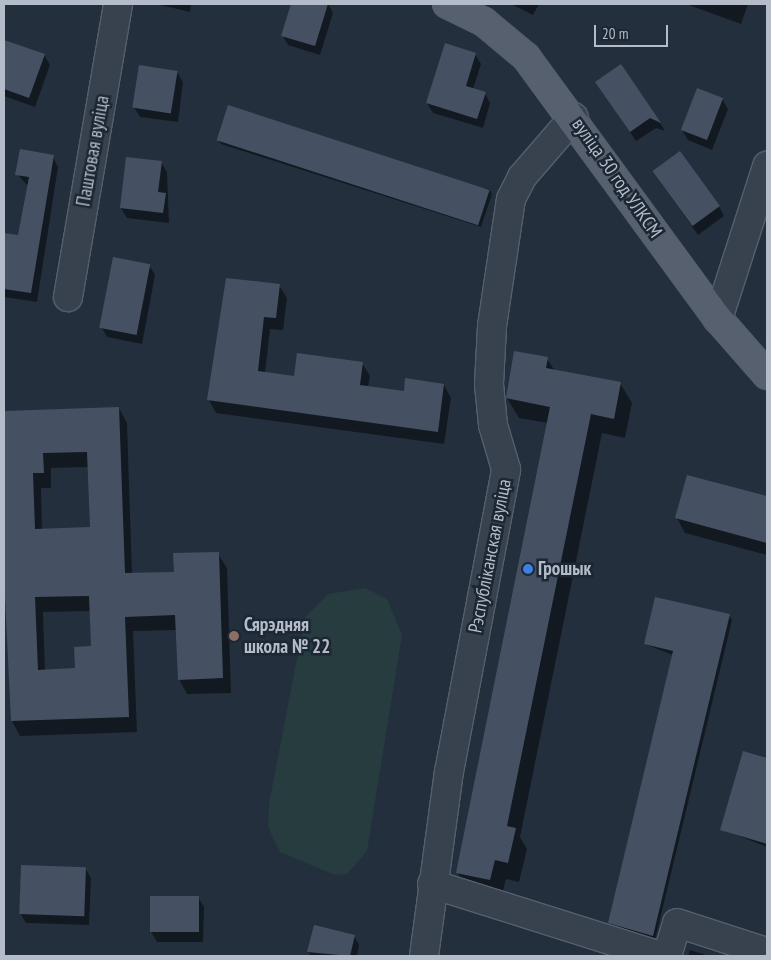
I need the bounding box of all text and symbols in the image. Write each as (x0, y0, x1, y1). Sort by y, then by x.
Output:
scale bar (596, 15, 670, 47)
text: 20 m (602, 24, 628, 43)
street label: Паштовая вуліца (72, 94, 114, 208)
street label: вуліца 30 год УЛКСМ (567, 114, 667, 242)
street label: Рэспубліканская вуліца (464, 477, 516, 635)
place label: Грошык (538, 558, 591, 580)
marker: Грошык (522, 563, 534, 575)
place label: Сярэдняя школа № 22 (244, 614, 330, 658)
marker: Сярэдняя школа № 22 (228, 630, 240, 642)

